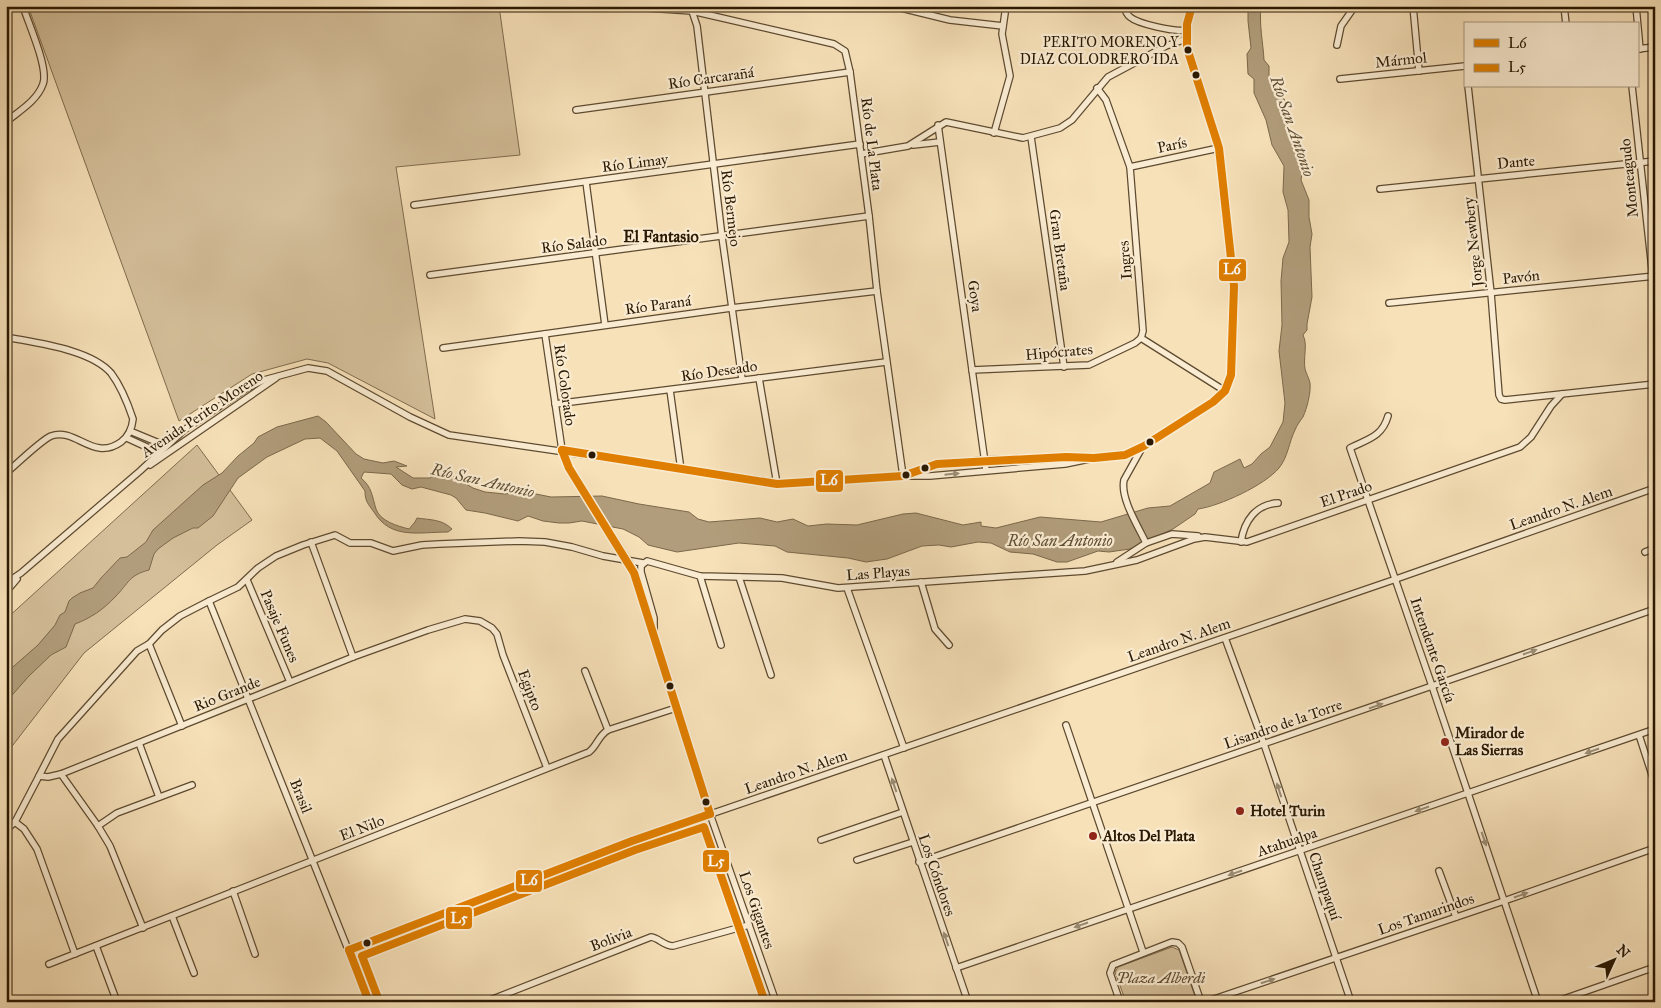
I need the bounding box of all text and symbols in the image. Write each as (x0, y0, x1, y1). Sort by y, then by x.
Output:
legend (1464, 22, 1638, 88)
place label: PERITO MORENO Y DIAZ COLODRERO IDA (1020, 34, 1180, 68)
text: L6 (1508, 34, 1528, 52)
marker: PERITO MORENO Y DIAZ COLODRERO IDA (1183, 45, 1193, 55)
street label: Mármol (1374, 48, 1429, 72)
text: L5 (1508, 58, 1526, 76)
street label: Río Carcarañá (667, 63, 756, 93)
unlabelled marker (1191, 70, 1201, 80)
water label: Río San Antonio (1266, 72, 1319, 179)
street label: Río de La Plata (857, 96, 887, 192)
street label: París (1156, 133, 1188, 157)
street label: Monteagudo (1616, 137, 1642, 218)
street label: Río Limay (601, 150, 670, 176)
street label: Dante (1496, 151, 1536, 173)
street label: Río Bermejo (717, 168, 745, 248)
street label: Jorge Newbery (1459, 195, 1488, 290)
street label: Gran Bretaña (1045, 208, 1075, 293)
district label: El Fantasio (623, 227, 699, 246)
street label: Río Salado (540, 231, 608, 257)
street label: Ingres (1114, 240, 1136, 280)
line badge: L6 (1218, 258, 1247, 282)
text: L6 (1223, 261, 1242, 278)
street label: Pavón (1501, 266, 1541, 288)
street label: Goya (964, 279, 986, 314)
street label: Río Paraná (624, 291, 693, 319)
street label: Hipócrates (1025, 340, 1093, 364)
street label: Río Colorado (550, 343, 580, 427)
street label: Río Deseado (680, 357, 759, 385)
street label: Avenida Perito Moreno (137, 366, 267, 462)
unlabelled marker (1145, 437, 1155, 447)
unlabelled marker (587, 450, 597, 460)
water label: Río San Antonio (428, 459, 536, 502)
unlabelled marker (920, 463, 930, 473)
line badge: L6 (815, 469, 844, 493)
unlabelled marker (901, 470, 911, 480)
one-way arrow (944, 470, 960, 478)
text: L6 (820, 472, 839, 489)
street label: El Prado (1318, 477, 1375, 511)
street label: Leandro N. Alem (1507, 482, 1615, 534)
water label: Río San Antonio (1006, 531, 1113, 550)
street label: Las Playas (846, 562, 910, 584)
street label: Pasaje Funes (257, 587, 303, 665)
street label: Intendente García (1407, 595, 1460, 706)
street label: Leandro N. Alem (1125, 614, 1233, 666)
one-way arrow (1522, 648, 1537, 656)
street label: Egipto (514, 667, 546, 713)
street label: Rio Grande (191, 672, 263, 716)
unlabelled marker (665, 681, 675, 691)
street label: Lisandro de la Torre (1222, 695, 1344, 753)
one-way arrow (1369, 702, 1384, 710)
place label: Mirador de Las Sierras (1455, 724, 1525, 759)
marker: Mirador de Las Sierras (1439, 736, 1451, 748)
street label: Leandro N. Alem (742, 746, 850, 798)
one-way arrow (1585, 748, 1600, 755)
street label: Brasil (286, 776, 316, 817)
one-way arrow (890, 777, 898, 792)
one-way arrow (1275, 782, 1283, 797)
unlabelled marker (701, 797, 711, 807)
place label: Hotel Turin (1250, 802, 1326, 820)
marker: Hotel Turin (1234, 805, 1246, 817)
one-way arrow (1414, 805, 1429, 813)
street label: El Nilo (337, 811, 387, 845)
street label: Atahualpa (1254, 823, 1320, 861)
place label: Altos Del Plata (1102, 827, 1195, 845)
marker: Altos Del Plata (1087, 830, 1099, 842)
street label: Los Cóndores (915, 831, 959, 919)
one-way arrow (1480, 832, 1488, 847)
line badge: L5 (702, 849, 730, 873)
street label: Champaquí (1304, 850, 1345, 923)
text: L5 (708, 853, 725, 870)
line badge: L6 (515, 869, 543, 893)
street label: Los Gigantes (735, 869, 779, 951)
one-way arrow (1227, 869, 1242, 877)
text: L6 (520, 872, 539, 889)
street label: Los Tamarindos (1375, 889, 1477, 939)
one-way arrow (1514, 891, 1529, 898)
line badge: L5 (445, 906, 473, 930)
text: L5 (451, 910, 468, 927)
one-way arrow (1074, 922, 1089, 929)
street label: Bolivia (588, 923, 635, 955)
one-way arrow (942, 931, 950, 946)
north arrow (1588, 936, 1638, 986)
unlabelled marker (362, 938, 372, 948)
text: N (1613, 941, 1633, 962)
park label: Plaza Alberdi (1117, 969, 1206, 987)
one-way arrow (1261, 977, 1276, 985)

